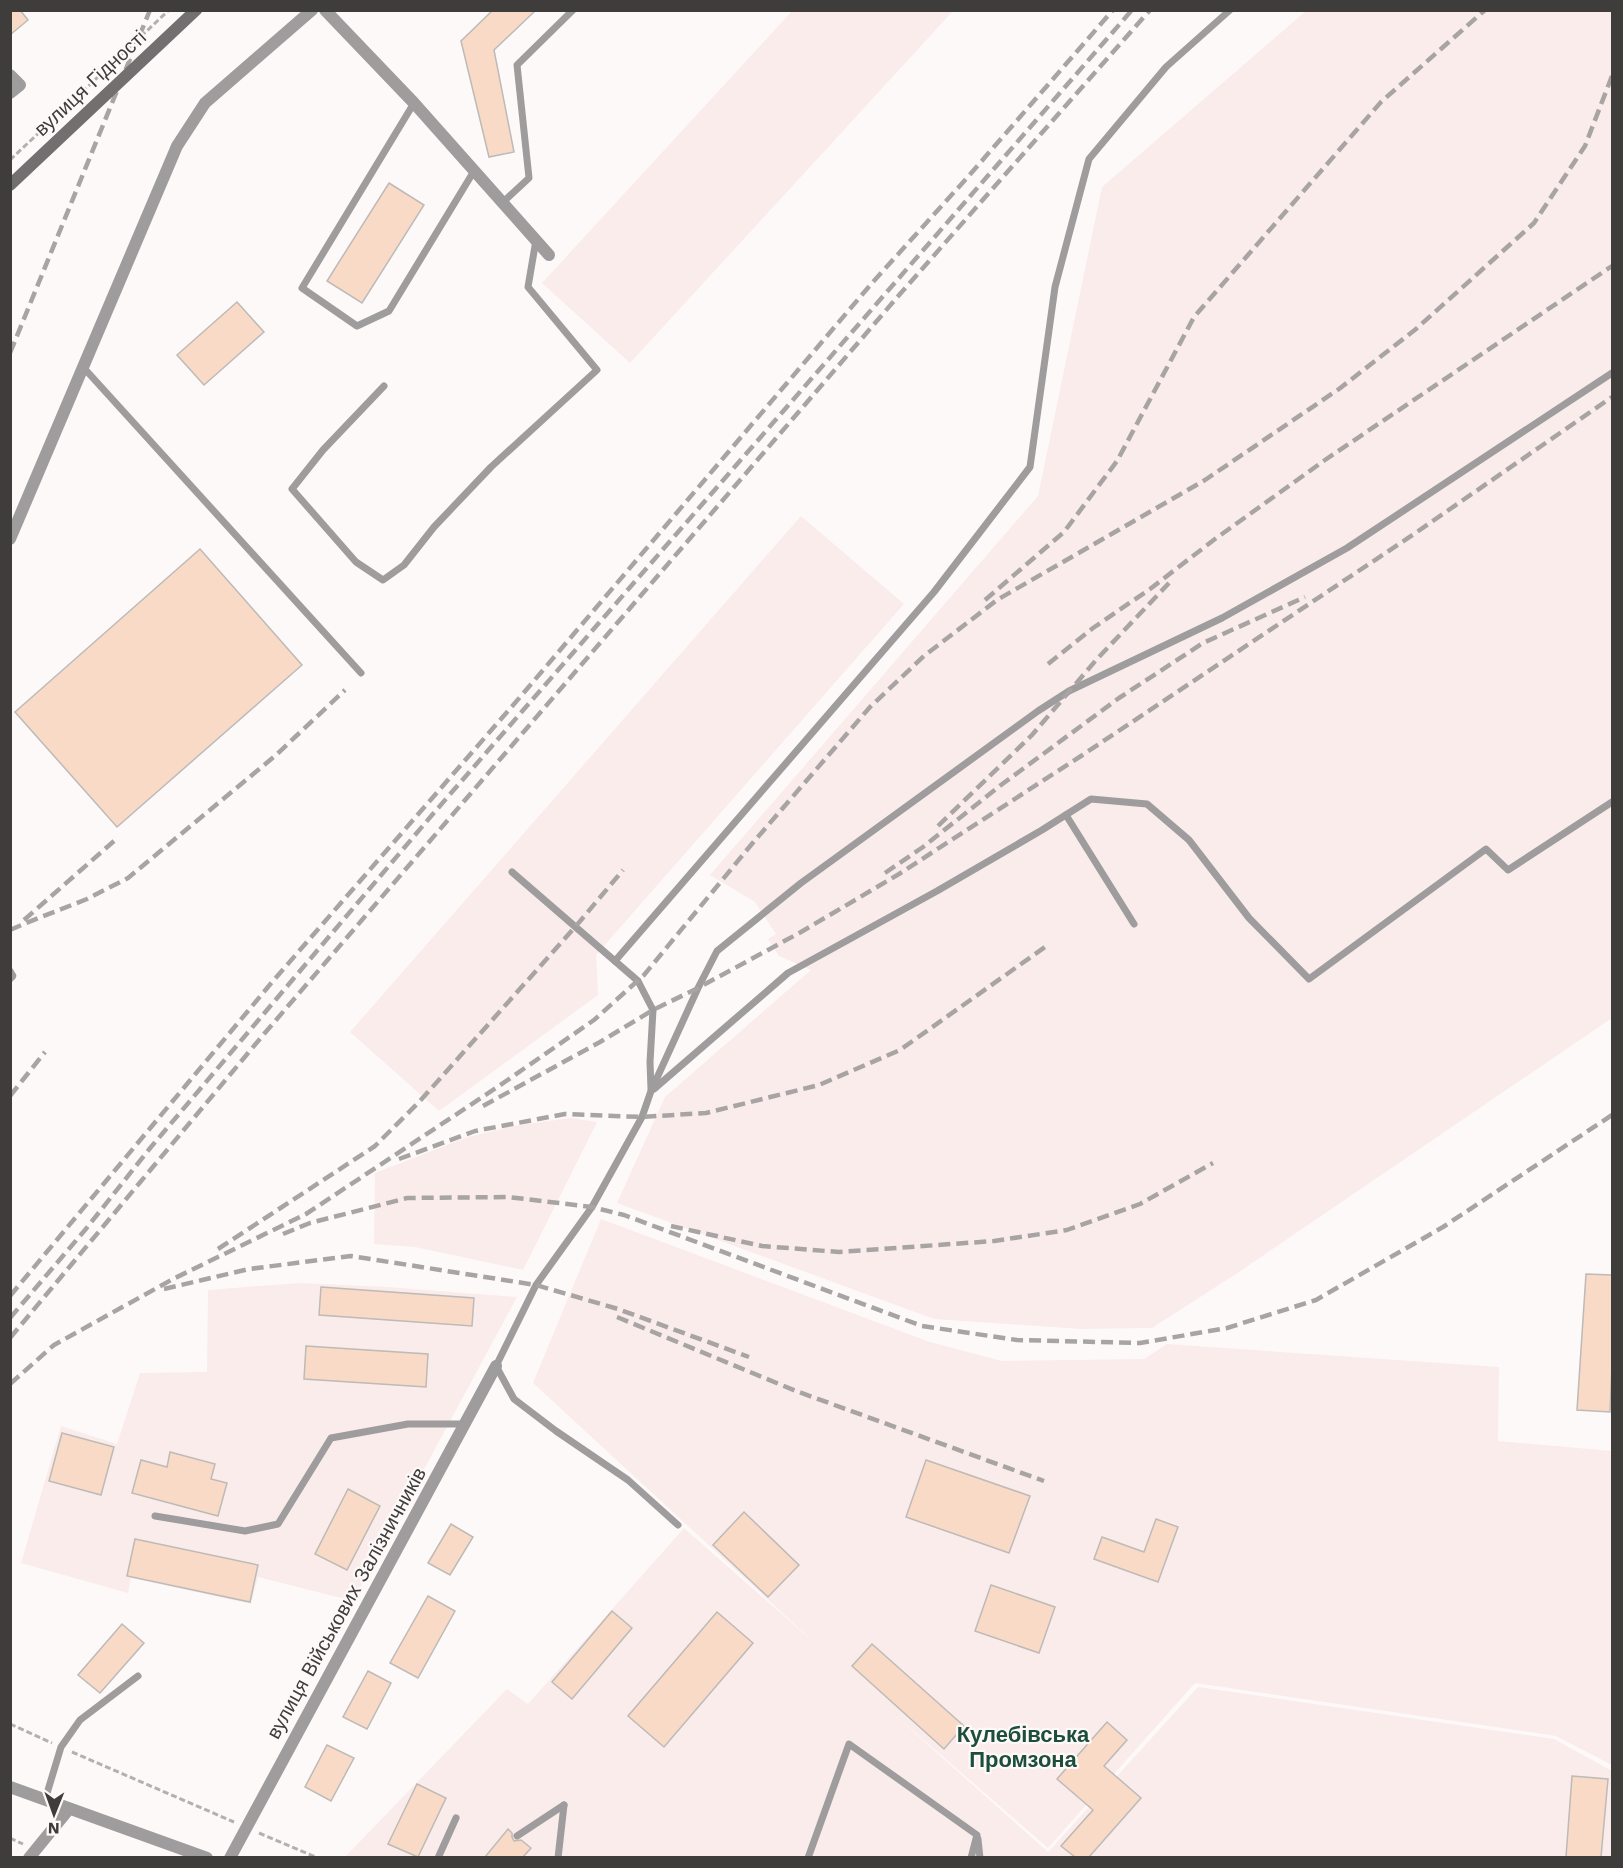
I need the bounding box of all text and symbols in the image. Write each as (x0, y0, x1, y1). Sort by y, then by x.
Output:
street label: вулиця Гідності (29, 25, 151, 141)
street label: вулиця Військових Залізничників (261, 1463, 431, 1743)
district label: Кулебівська Промзона (957, 1722, 1090, 1772)
north arrow (24, 1784, 84, 1844)
text: N (48, 1819, 60, 1838)

